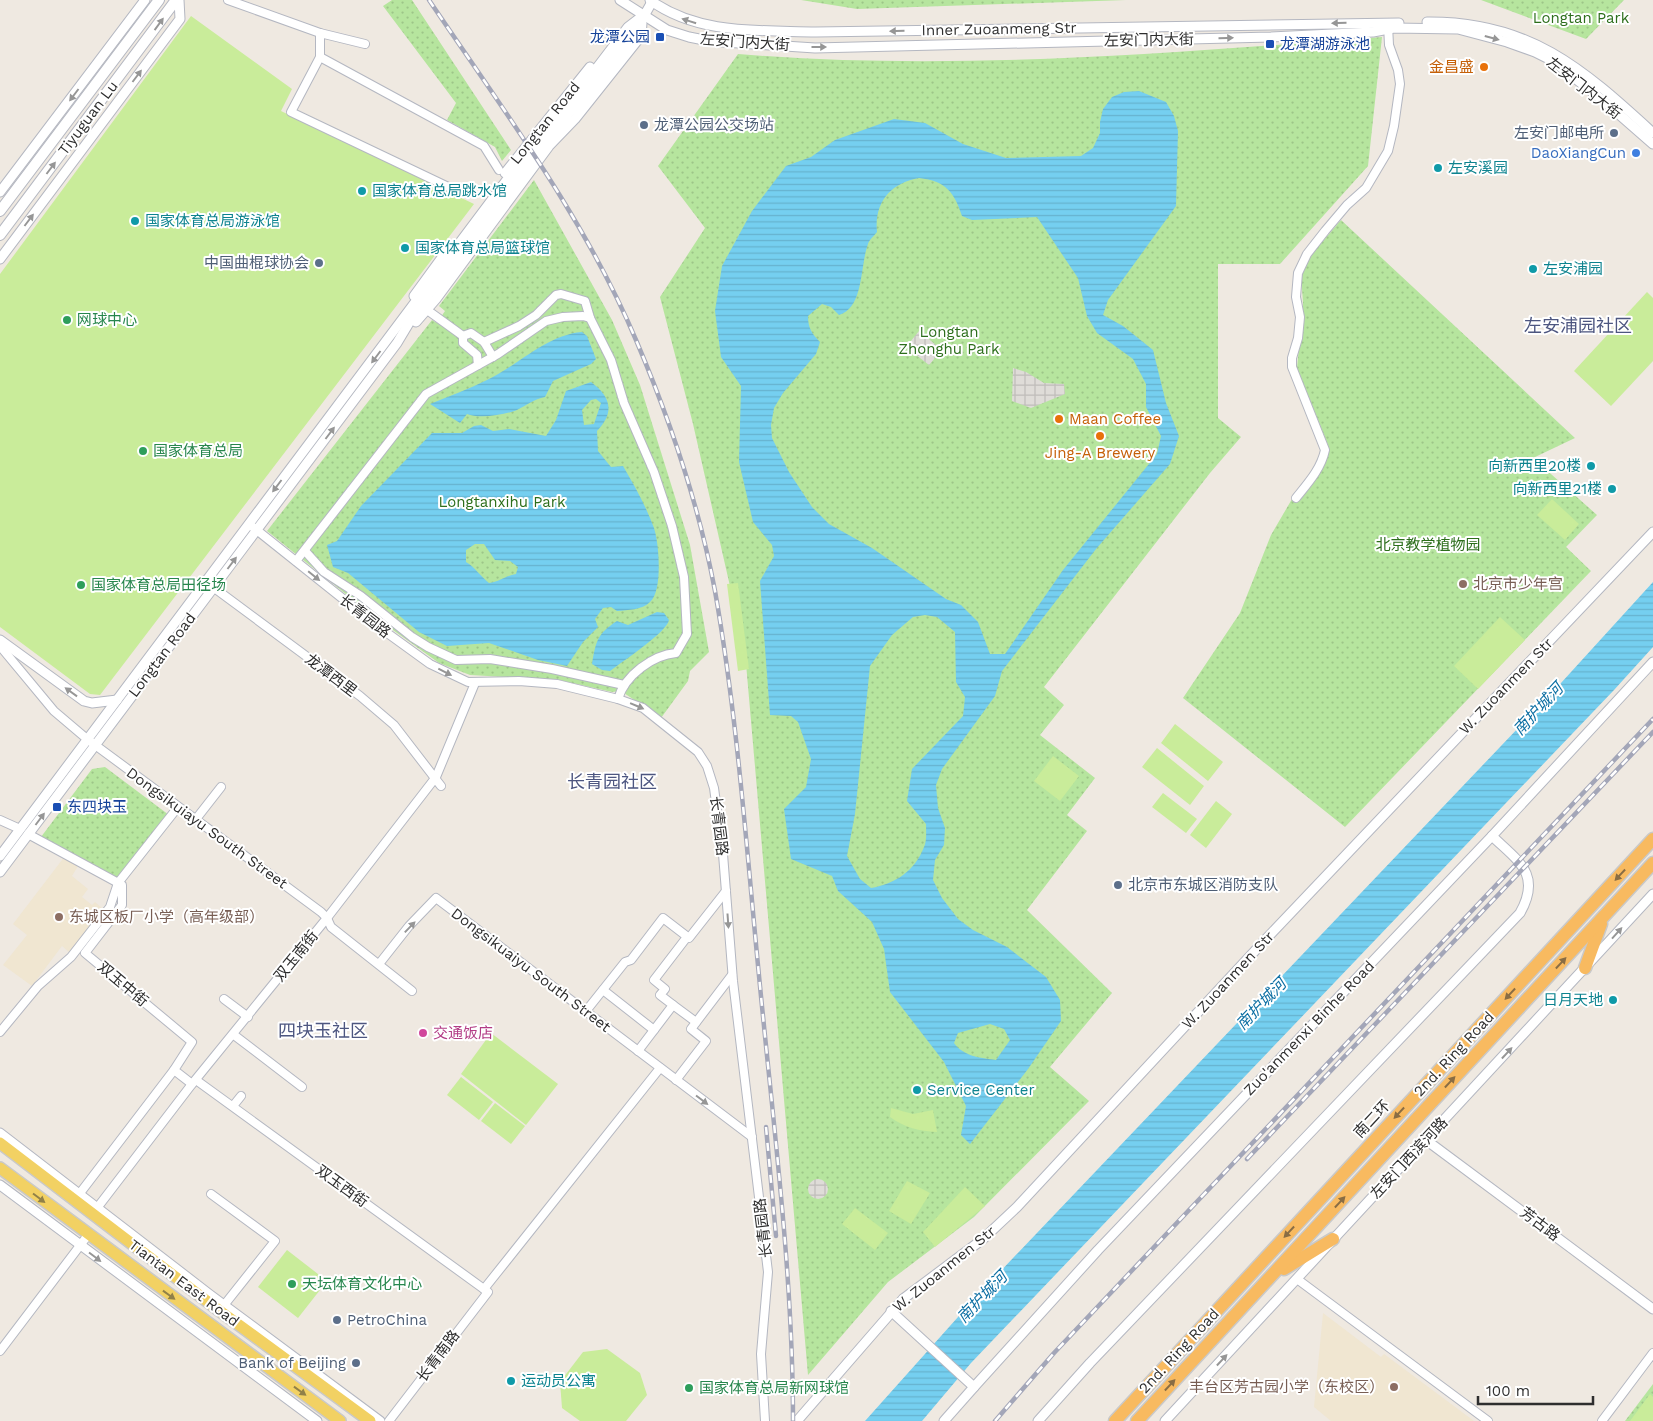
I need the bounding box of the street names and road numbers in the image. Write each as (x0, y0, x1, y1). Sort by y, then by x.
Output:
street label: Inner Zuoanmeng Str (921, 19, 1077, 39)
street label: 左安门内大街 (699, 30, 791, 54)
street label: 左安门内大街 (1104, 30, 1194, 50)
street label: 左安门内大街 (1543, 53, 1625, 123)
street label: Tiyuguan Lu (54, 77, 122, 159)
street label: Longtan Road (506, 78, 584, 168)
street label: 长青园路 (336, 590, 394, 642)
street label: Longtan Road (124, 609, 200, 701)
street label: W. Zuoanmen Str (1455, 634, 1557, 738)
street label: 龙潭西里 (302, 650, 360, 700)
street label: Dongsikuiayu South Street (123, 764, 292, 893)
street label: 长青园路 (706, 795, 732, 857)
street label: Dongsikuaiyu South Street (448, 904, 615, 1036)
street label: 双玉南街 (270, 927, 322, 985)
street label: W. Zuoanmen Str (1178, 927, 1278, 1033)
street label: Zuo'anmenxi Binhe Road (1240, 957, 1378, 1099)
street label: 双玉中街 (94, 958, 152, 1010)
street label: 2nd. Ring Road (1410, 1008, 1498, 1100)
street label: 南二环 (1350, 1096, 1394, 1142)
street label: 左安门西滨河路 (1367, 1113, 1451, 1203)
street label: 双玉西街 (312, 1161, 372, 1211)
street label: 长青园路 (750, 1197, 776, 1259)
street label: 芳古路 (1517, 1203, 1563, 1245)
street label: W. Zuoanmen Str (889, 1222, 999, 1316)
street label: Tiantan East Road (125, 1236, 243, 1330)
street label: 2nd. Ring Road (1135, 1305, 1223, 1397)
street label: 长青南路 (413, 1327, 463, 1385)

